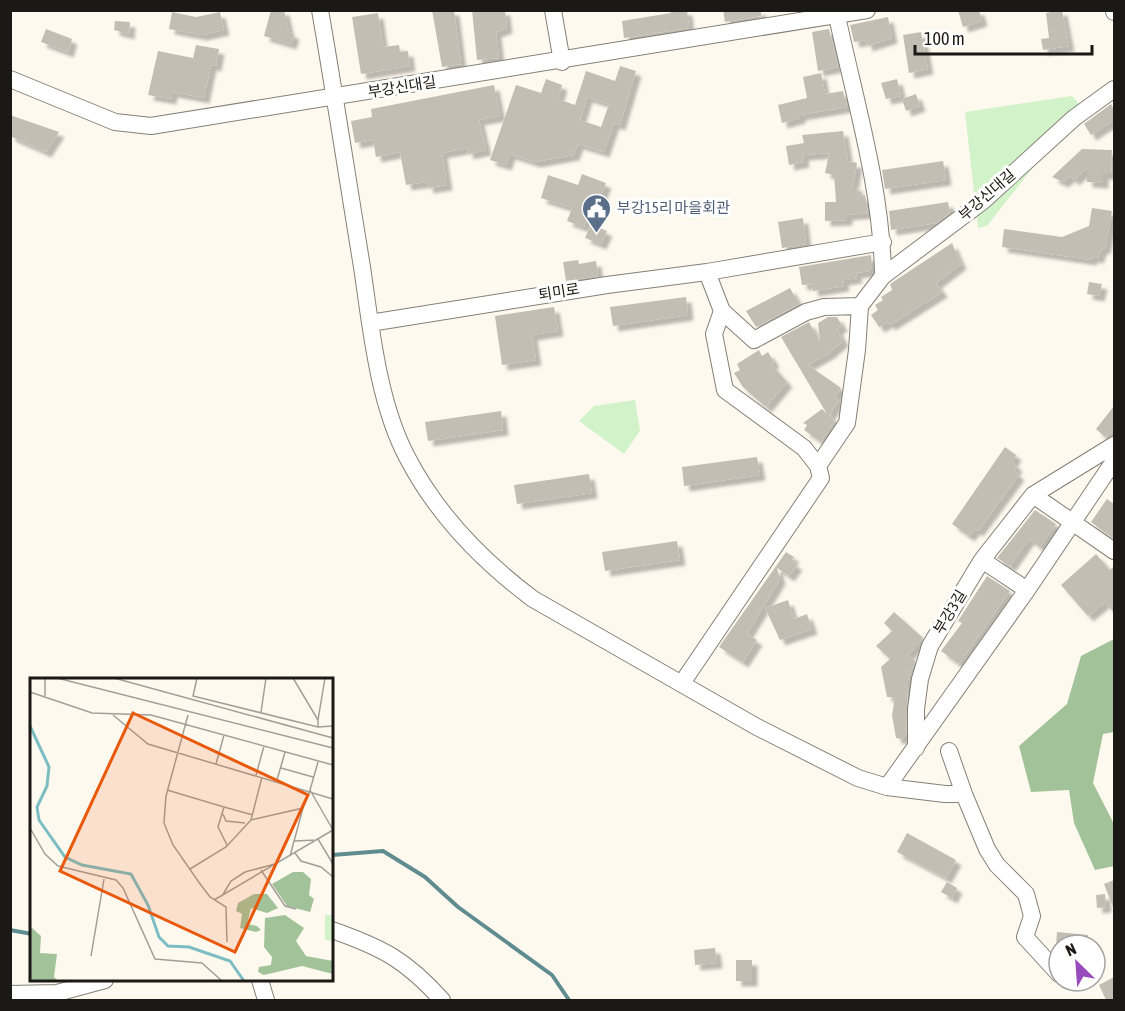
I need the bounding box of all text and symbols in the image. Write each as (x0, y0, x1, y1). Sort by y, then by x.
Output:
scale bar (915, 18, 1092, 56)
text: 100 m (924, 28, 965, 49)
street label: 부강신대길 (367, 73, 437, 100)
street label: 부강신대길 (955, 166, 1018, 224)
public building icon: 부강15리 마을회관 (580, 192, 612, 234)
place label: 부강15리 마을회관 (617, 199, 730, 216)
street label: 퇴미로 (537, 280, 581, 303)
street label: 부강3길 (930, 587, 969, 637)
inset map (30, 678, 333, 981)
north arrow (1047, 933, 1107, 993)
text: N (1063, 939, 1079, 960)

